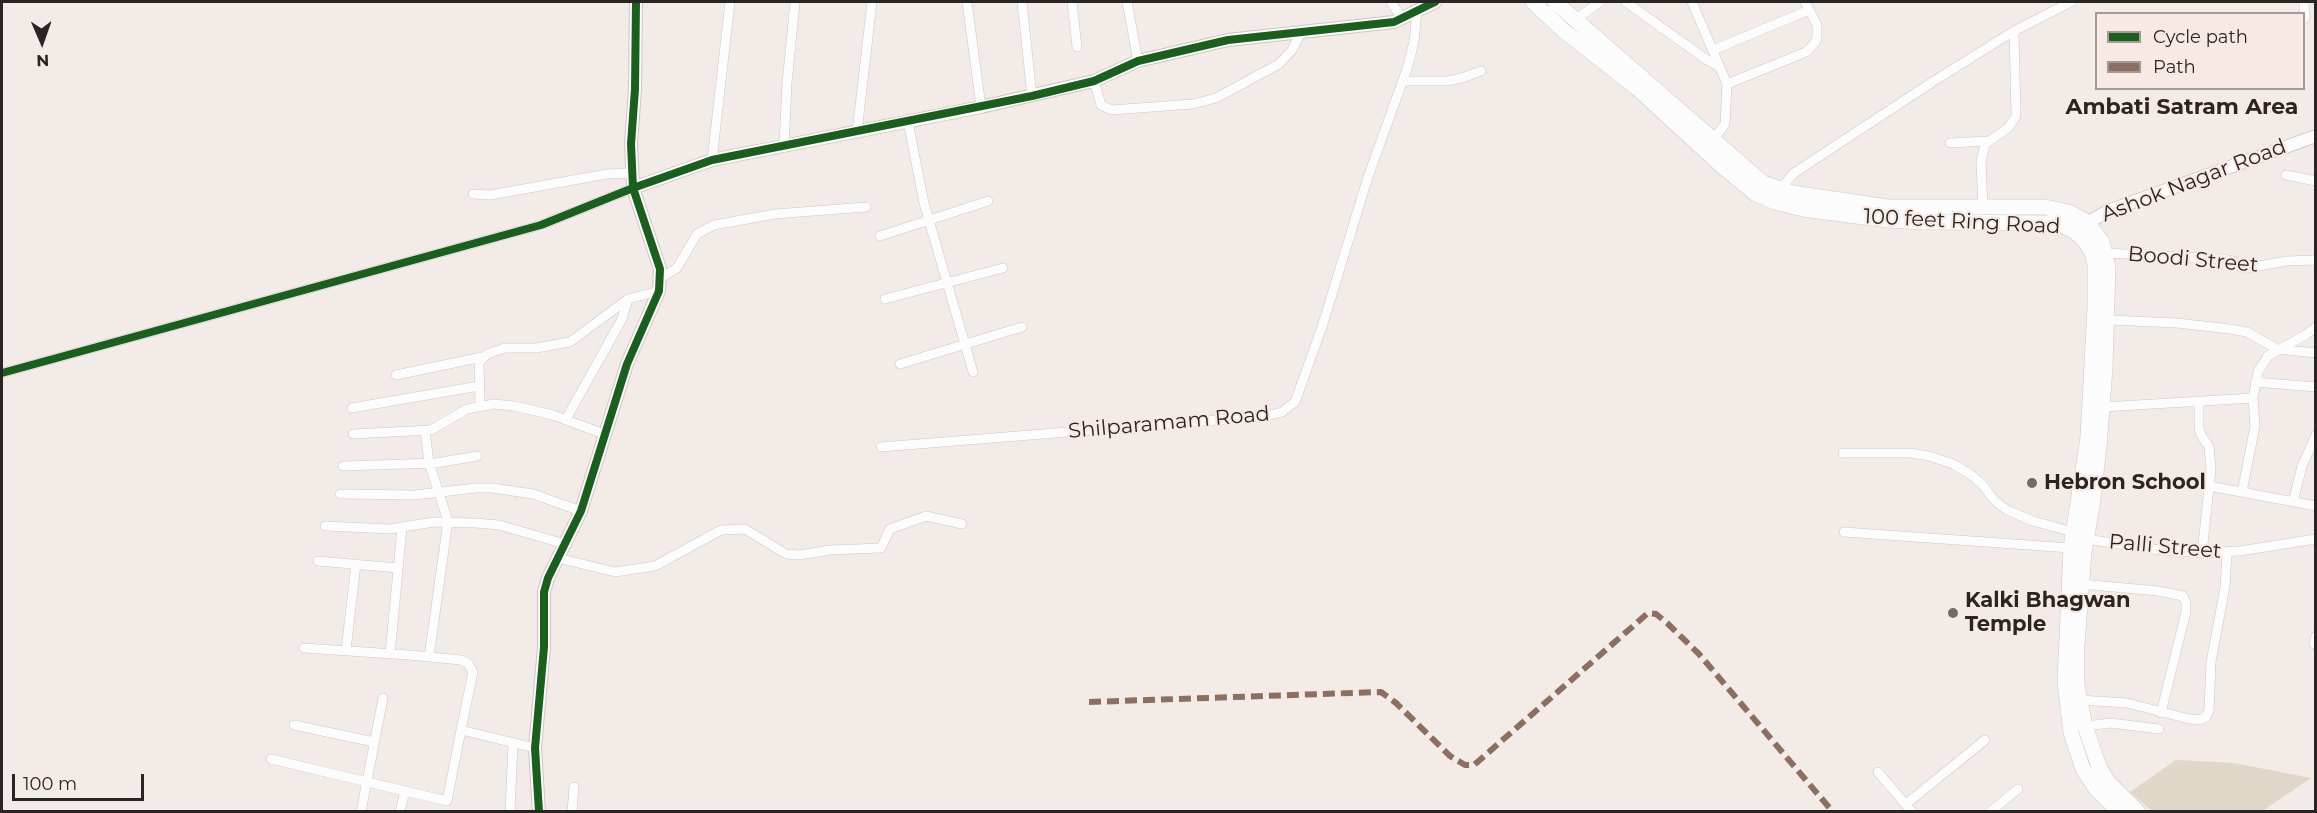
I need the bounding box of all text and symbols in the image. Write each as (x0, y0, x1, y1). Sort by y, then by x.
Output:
north arrow (12, 12, 72, 72)
legend (2095, 12, 2305, 90)
text: Cycle path (2153, 26, 2248, 48)
text: N (36, 51, 49, 70)
text: Path (2153, 56, 2196, 78)
district label: Ambati Satram Area (2066, 95, 2298, 121)
street label: Ashok Nagar Road (2098, 134, 2290, 228)
street label: 100 feet Ring Road (1863, 204, 2061, 240)
street label: Boodi Street (2127, 242, 2259, 278)
street label: Shilparamam Road (1067, 402, 1271, 444)
place label: Hebron School (2044, 470, 2206, 496)
marker: Hebron School (2025, 476, 2039, 490)
street label: Palli Street (2108, 530, 2222, 564)
place label: Kalki Bhagwan Temple (1965, 588, 2131, 638)
marker: Kalki Bhagwan Temple (1946, 606, 1960, 620)
scale bar (15, 762, 147, 800)
text: 100 m (23, 773, 77, 795)

